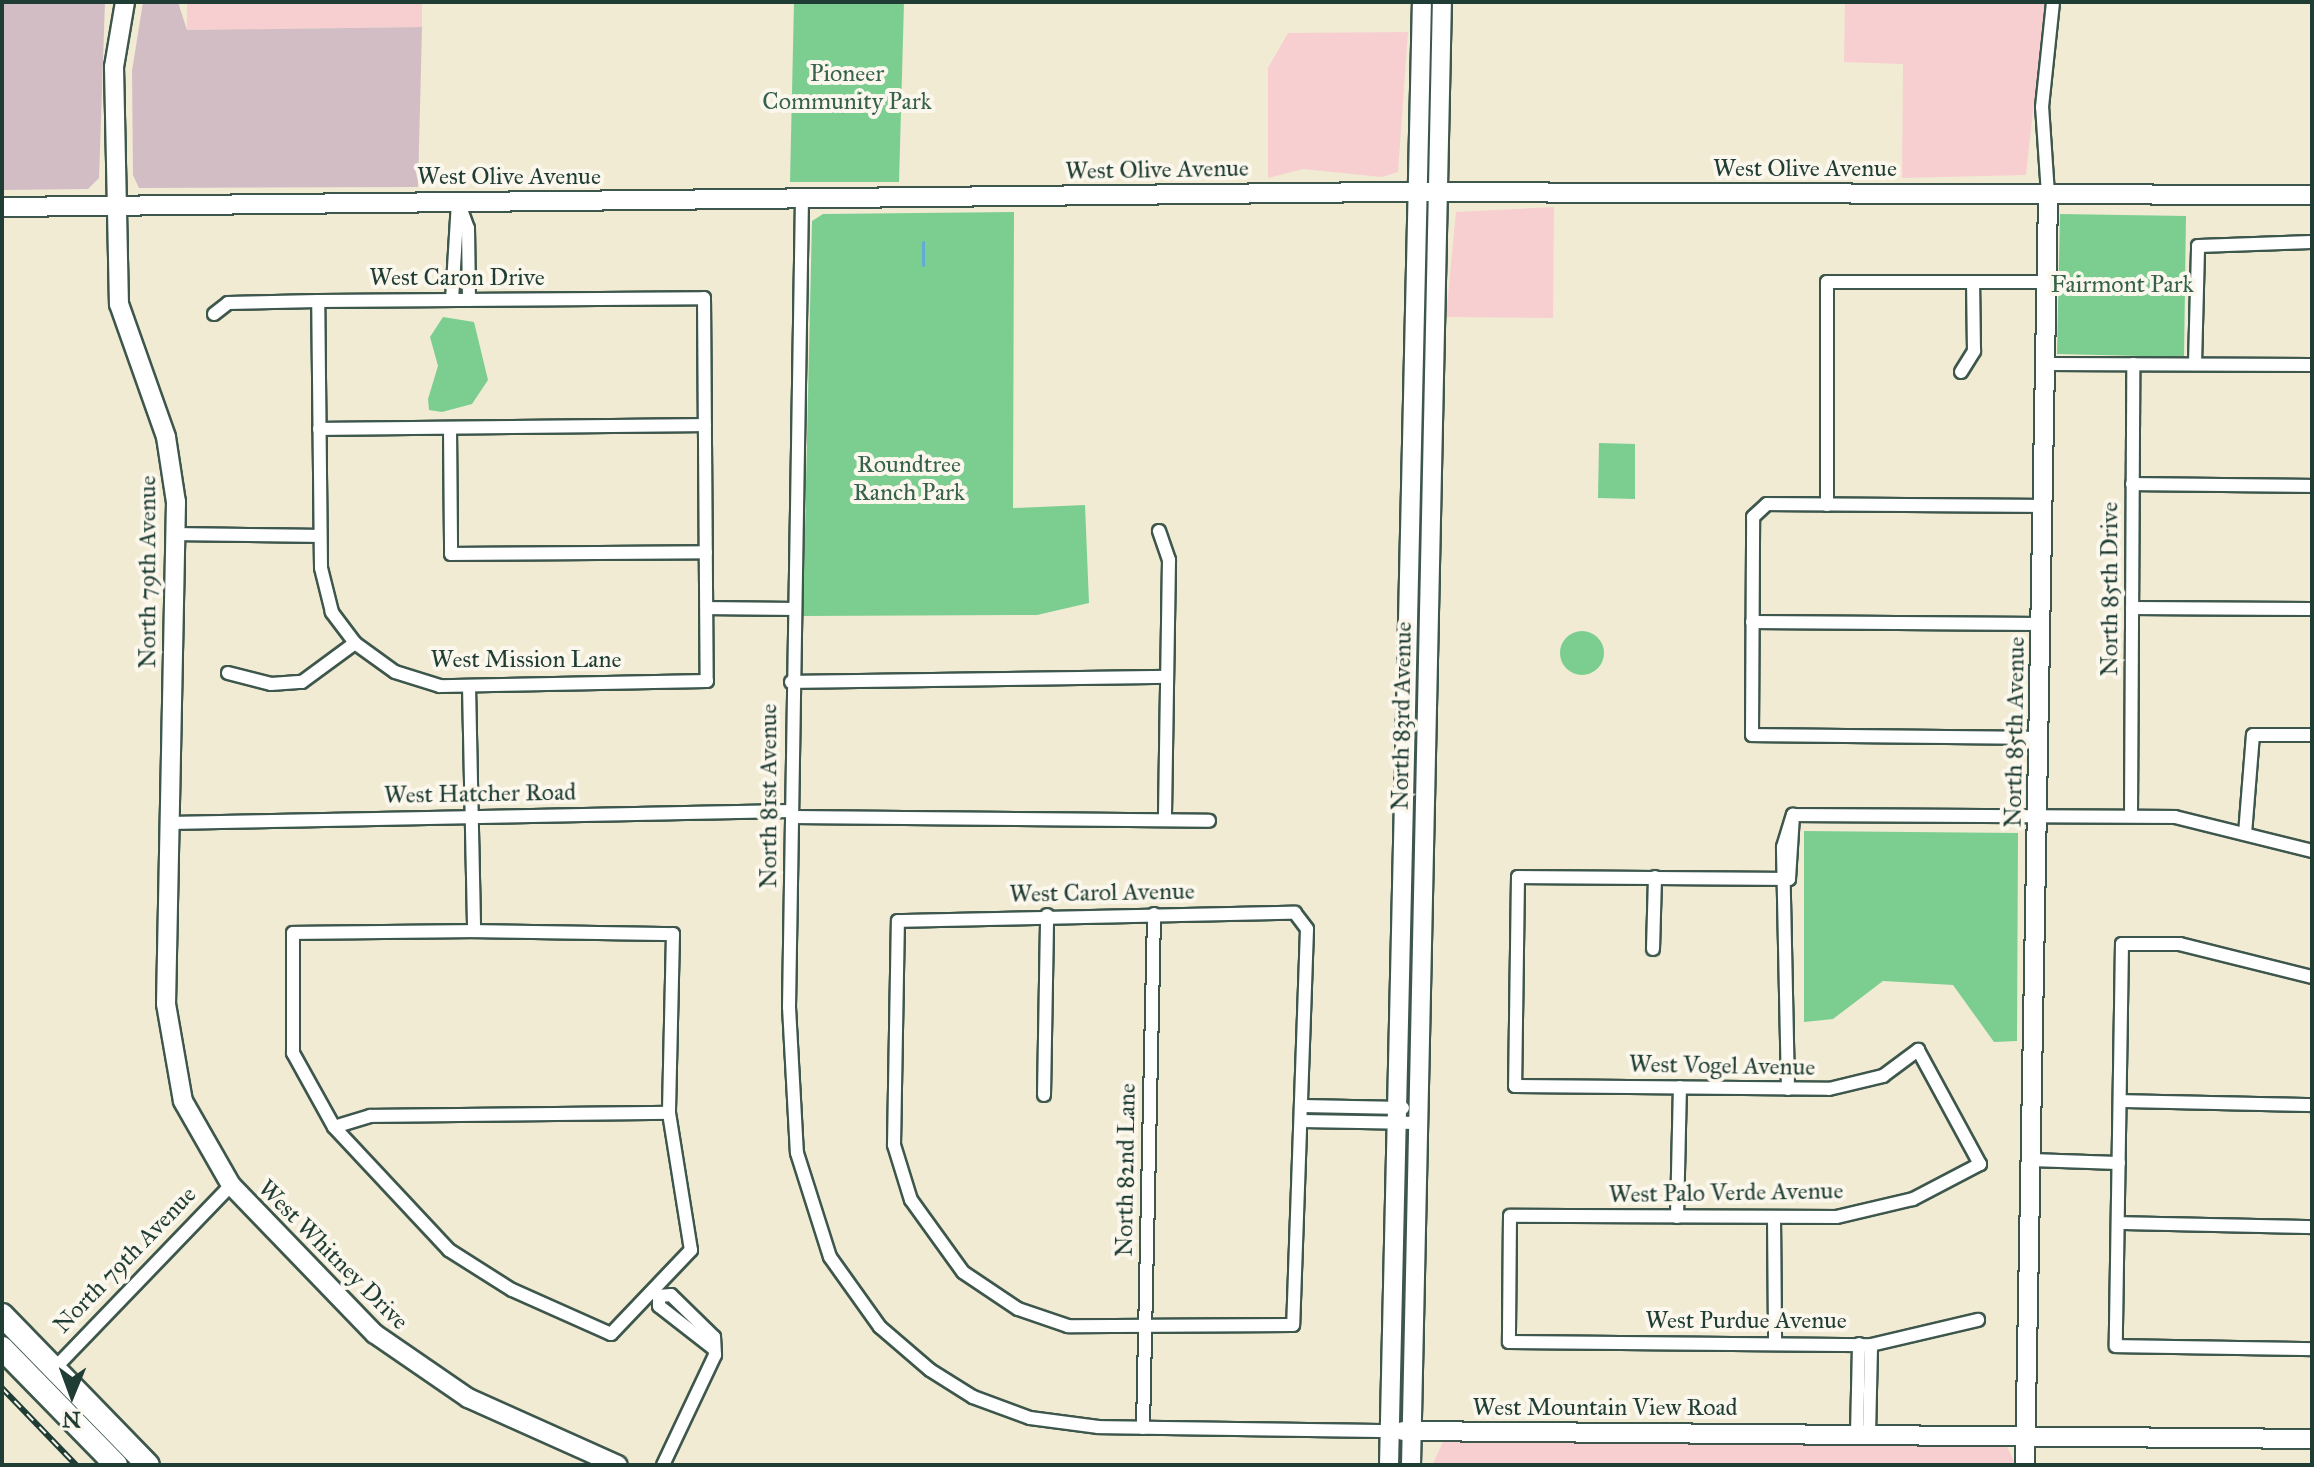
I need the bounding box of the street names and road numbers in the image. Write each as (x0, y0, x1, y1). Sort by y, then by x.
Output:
street label: West Olive Avenue (1065, 154, 1249, 186)
street label: West Olive Avenue (1713, 155, 1897, 183)
street label: West Olive Avenue (417, 163, 601, 191)
street label: West Caron Drive (369, 264, 545, 292)
street label: North 79th Avenue (134, 476, 162, 668)
street label: North 85th Drive (2096, 502, 2124, 676)
street label: North 83rd Avenue (1386, 621, 1418, 811)
street label: North 85th Avenue (1999, 636, 2031, 828)
street label: West Mission Lane (431, 646, 621, 674)
street label: North 81st Avenue (755, 704, 783, 888)
street label: West Hatcher Road (384, 778, 576, 810)
street label: West Carol Avenue (1009, 877, 1195, 909)
street label: West Vogel Avenue (1629, 1050, 1815, 1082)
street label: North 82nd Lane (1110, 1083, 1142, 1257)
street label: West Whitney Drive (252, 1174, 414, 1336)
street label: West Palo Verde Avenue (1608, 1177, 1844, 1209)
street label: North 79th Avenue (48, 1181, 202, 1339)
street label: West Purdue Avenue (1645, 1307, 1847, 1335)
street label: West Mountain View Road (1472, 1394, 1738, 1422)

